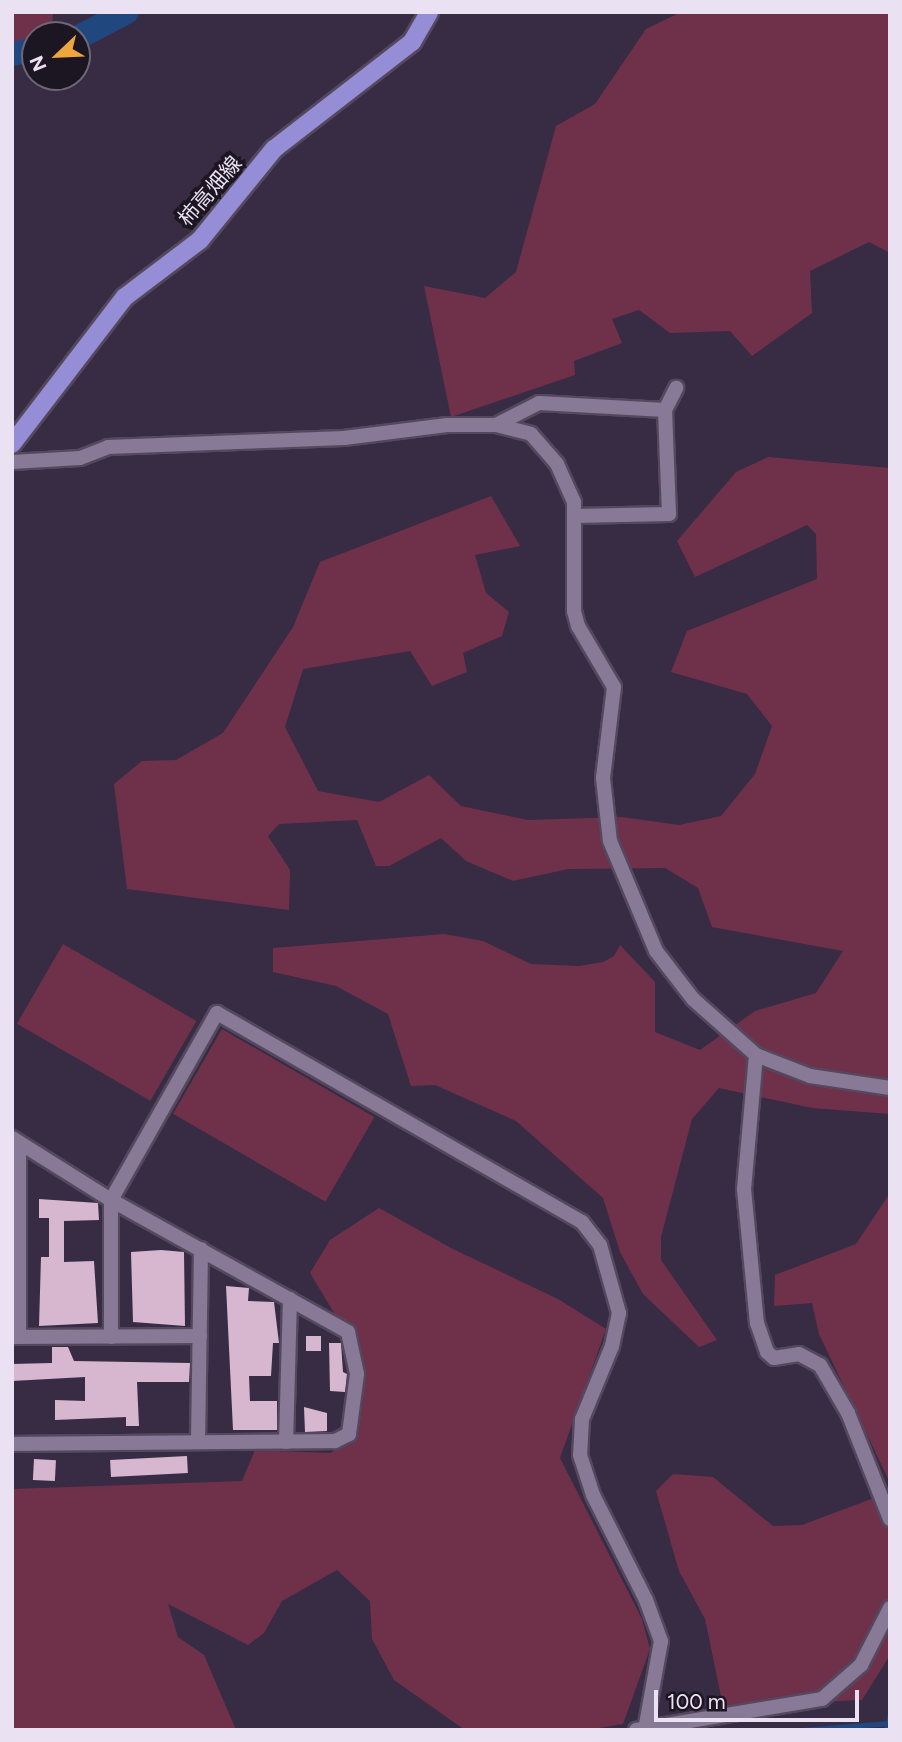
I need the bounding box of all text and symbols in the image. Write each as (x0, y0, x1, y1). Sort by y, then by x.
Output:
north arrow (21, 21, 91, 91)
text: N (25, 52, 52, 75)
street label: 柿高畑線 (173, 151, 247, 231)
scale bar (657, 1676, 862, 1720)
text: 100 m (667, 1689, 726, 1714)

